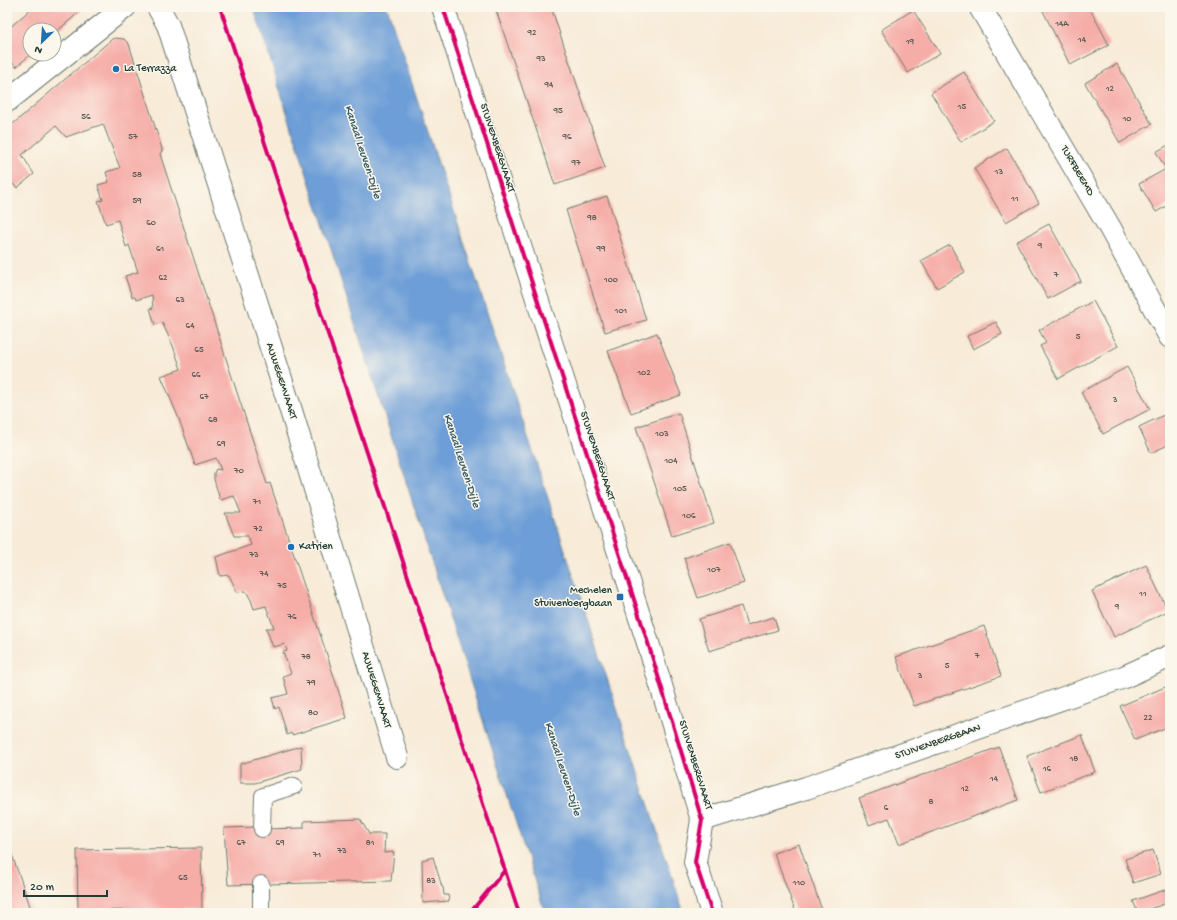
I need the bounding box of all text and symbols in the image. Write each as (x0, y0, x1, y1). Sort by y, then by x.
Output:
house number: 14A (1054, 19, 1069, 30)
north arrow (22, 22, 62, 62)
house number: 92 (527, 28, 537, 39)
house number: 14 (1077, 35, 1087, 46)
house number: 19 (905, 37, 915, 48)
text: N (33, 42, 44, 56)
house number: 93 (535, 54, 546, 65)
place label: La Terrazza (124, 63, 177, 75)
marker: La Terrazza (111, 64, 121, 74)
house number: 94 (544, 80, 554, 91)
house number: 12 (1105, 84, 1115, 95)
street label: STUIVENBERGVAART (477, 102, 517, 195)
house number: 15 (957, 102, 966, 113)
water label: Kanaal Leuven-Dijle (340, 103, 384, 201)
house number: 95 (552, 106, 563, 117)
house number: 56 (81, 112, 91, 123)
house number: 10 (1122, 114, 1131, 125)
house number: 57 (128, 132, 138, 143)
house number: 96 (561, 132, 572, 143)
street label: TURFBEEMD (1057, 143, 1097, 199)
house number: 97 (570, 158, 581, 169)
house number: 13 (994, 167, 1003, 178)
house number: 58 (132, 170, 142, 181)
house number: 11 (1010, 194, 1019, 205)
house number: 59 (132, 196, 142, 207)
house number: 98 (586, 213, 597, 224)
house number: 60 (146, 218, 156, 229)
house number: 9 (1037, 241, 1043, 252)
house number: 61 (156, 244, 164, 255)
house number: 99 (595, 244, 606, 255)
house number: 7 (1053, 270, 1059, 281)
house number: 62 (159, 273, 168, 284)
house number: 100 (603, 275, 618, 286)
house number: 63 (175, 295, 185, 306)
house number: 101 (614, 306, 628, 317)
house number: 64 (186, 321, 195, 332)
house number: 5 (1076, 332, 1081, 343)
street label: AUWEGEMVAART (263, 341, 299, 421)
house number: 65 (194, 345, 204, 356)
house number: 102 (636, 368, 651, 379)
house number: 66 (191, 370, 201, 381)
house number: 67 (199, 392, 209, 403)
house number: 3 (1112, 395, 1118, 406)
street label: STUIVENBERGVAART (577, 410, 617, 503)
water label: Kanaal Leuven-Dijle (439, 412, 483, 510)
house number: 68 (208, 415, 218, 426)
house number: 103 (654, 429, 669, 440)
house number: 69 (216, 439, 226, 450)
house number: 104 (663, 456, 678, 467)
house number: 70 (233, 466, 244, 477)
house number: 105 (672, 484, 687, 495)
house number: 71 (252, 497, 262, 508)
house number: 106 (681, 511, 696, 522)
house number: 72 (252, 524, 263, 535)
place label: Katrien (299, 541, 334, 553)
marker: Katrien (286, 542, 296, 552)
house number: 73 (248, 550, 259, 561)
house number: 107 (706, 565, 721, 576)
house number: 74 (259, 569, 269, 580)
house number: 75 (276, 581, 287, 592)
place label: Mechelen Stuivenbergbaan (534, 585, 613, 610)
house number: 11 (1138, 589, 1147, 600)
marker: Mechelen Stuivenbergbaan (615, 592, 625, 602)
house number: 9 (1114, 602, 1120, 613)
house number: 76 (286, 612, 297, 623)
street label: AUWEGEMVAART (359, 650, 394, 731)
house number: 7 (974, 651, 980, 662)
house number: 78 (300, 652, 311, 663)
house number: 5 (945, 661, 950, 672)
house number: 3 (917, 671, 923, 682)
house number: 79 (305, 678, 316, 689)
house number: 80 (308, 708, 318, 719)
house number: 22 (1144, 713, 1153, 724)
street label: STUIVENBERGVAART (676, 719, 715, 812)
water label: Kanaal Leuven-Dijle (540, 720, 584, 818)
street label: STUIVENBERGBAAN (894, 722, 982, 762)
house number: 18 (1069, 754, 1078, 765)
house number: 16 (1042, 764, 1052, 775)
house number: 14 (989, 774, 999, 785)
house number: 12 (960, 784, 970, 795)
house number: 8 (929, 797, 934, 808)
house number: 6 (884, 803, 889, 814)
house number: 67 (236, 838, 246, 849)
house number: 69 (275, 838, 285, 849)
house number: 81 (366, 838, 375, 849)
house number: 73 (336, 846, 347, 857)
house number: 71 (312, 850, 322, 861)
scale bar (24, 872, 107, 898)
house number: 65 (178, 873, 188, 884)
house number: 83 (426, 876, 436, 887)
house number: 110 (792, 878, 805, 889)
text: 20 m (30, 881, 55, 895)

